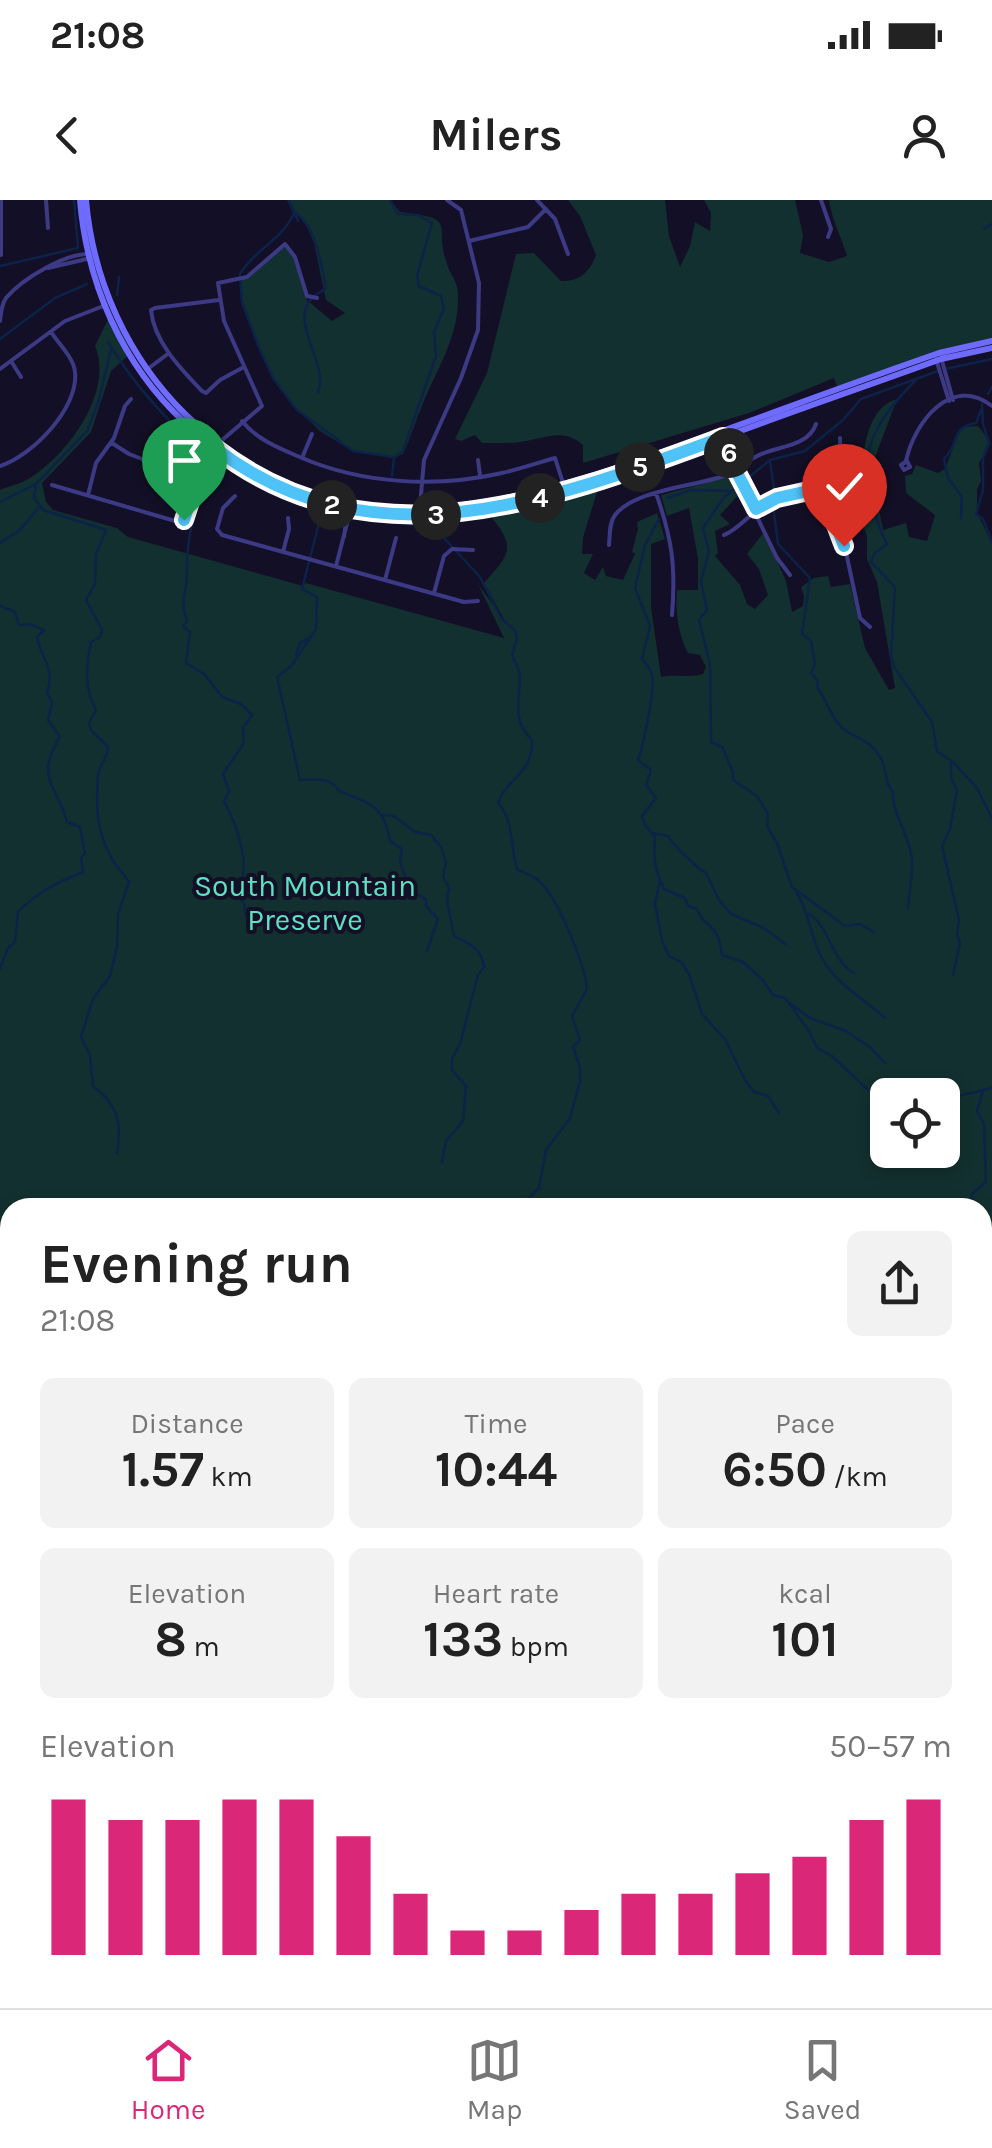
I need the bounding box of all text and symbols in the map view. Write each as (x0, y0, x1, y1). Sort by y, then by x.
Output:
text: 21:08 (50, 13, 145, 58)
icon: back (40, 108, 95, 163)
icon: person (897, 108, 952, 163)
text: Milers (429, 109, 563, 161)
pin (142, 418, 227, 521)
pin: 6 (704, 428, 754, 478)
icon: arrive (157, 433, 212, 488)
text: 6 (721, 436, 738, 469)
pin: 5 (615, 442, 665, 492)
pin (802, 444, 887, 547)
text: 5 (632, 450, 648, 483)
icon: check (817, 459, 872, 514)
pin: 4 (515, 473, 565, 523)
pin: 2 (307, 480, 357, 530)
text: 4 (532, 481, 548, 514)
text: 2 (324, 488, 340, 521)
pin: 3 (411, 490, 461, 540)
text: 3 (427, 498, 445, 531)
park label: South Mountain Preserve (194, 868, 416, 938)
map controls (870, 1078, 960, 1168)
button: locate (870, 1078, 960, 1168)
button: share (847, 1231, 952, 1336)
text: Evening run (40, 1232, 353, 1296)
text: 21:08 (40, 1302, 115, 1339)
text: Distance (130, 1407, 244, 1440)
text: Time (465, 1407, 527, 1440)
text: Pace (775, 1407, 835, 1440)
text: 1.57 (121, 1440, 204, 1499)
text: 10:44 (435, 1440, 557, 1499)
text: 6:50 (722, 1440, 827, 1499)
text: km (204, 1460, 253, 1493)
text: /km (827, 1460, 888, 1493)
text: Elevation (128, 1577, 246, 1610)
text: Heart rate (433, 1577, 559, 1610)
text: kcal (778, 1577, 832, 1610)
text: 8 (154, 1610, 187, 1669)
text: 133 (423, 1610, 503, 1669)
text: 101 (771, 1610, 839, 1669)
text: m (187, 1630, 220, 1663)
text: bpm (503, 1630, 569, 1663)
text: Elevation (40, 1728, 175, 1765)
text: 50–57 m (829, 1728, 952, 1765)
tab: Home (131, 2033, 205, 2126)
tab: Map (467, 2033, 522, 2126)
tab: Saved (784, 2033, 861, 2126)

